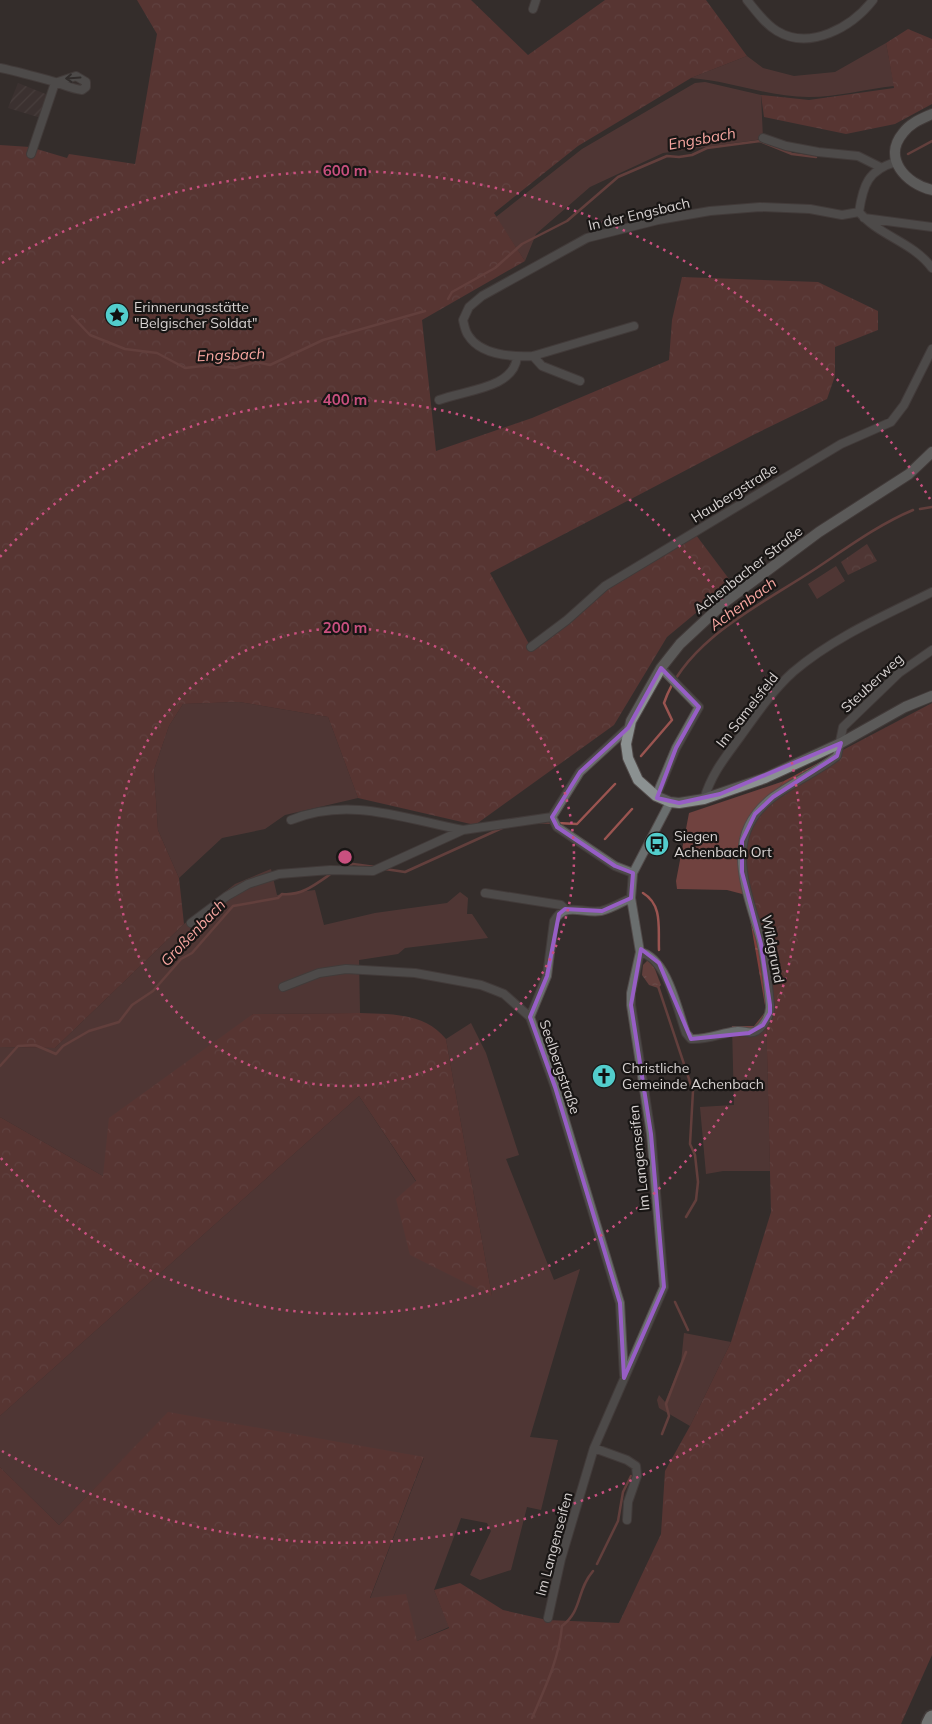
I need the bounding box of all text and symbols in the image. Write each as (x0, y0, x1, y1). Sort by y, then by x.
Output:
one-way arrow (65, 74, 81, 83)
water label: Engsbach (667, 123, 737, 154)
text: 600 m (323, 161, 367, 180)
street label: In der Engsbach (586, 194, 692, 234)
place label: Erinnerungsstätte "Belgischer Soldat" (134, 298, 257, 332)
place icon: Erinnerungsstätte "Belgischer Soldat" (104, 302, 130, 328)
water label: Engsbach (197, 344, 266, 365)
text: 400 m (323, 390, 367, 409)
street label: Haubergstraße (688, 459, 780, 527)
street label: Achenbacher Straße (690, 522, 806, 618)
water label: Achenbach (706, 574, 780, 634)
text: 200 m (323, 618, 367, 637)
street label: Steuberweg (837, 650, 907, 716)
street label: Im Samelsfeld (712, 669, 782, 751)
place label: Siegen Achenbach Ort (674, 827, 772, 861)
bus stop icon: Siegen Achenbach Ort (644, 831, 670, 857)
centre of rings (336, 848, 354, 866)
water label: Großenbach (156, 895, 229, 970)
street label: Wildgrund (758, 913, 788, 985)
street label: Seelbergstraße (535, 1018, 585, 1116)
place label: Christliche Gemeinde Achenbach (622, 1059, 764, 1093)
church icon: Christliche Gemeinde Achenbach (591, 1063, 617, 1089)
street label: Im Langenseifen (624, 1104, 654, 1212)
street label: Im Langenseifen (532, 1490, 576, 1598)

